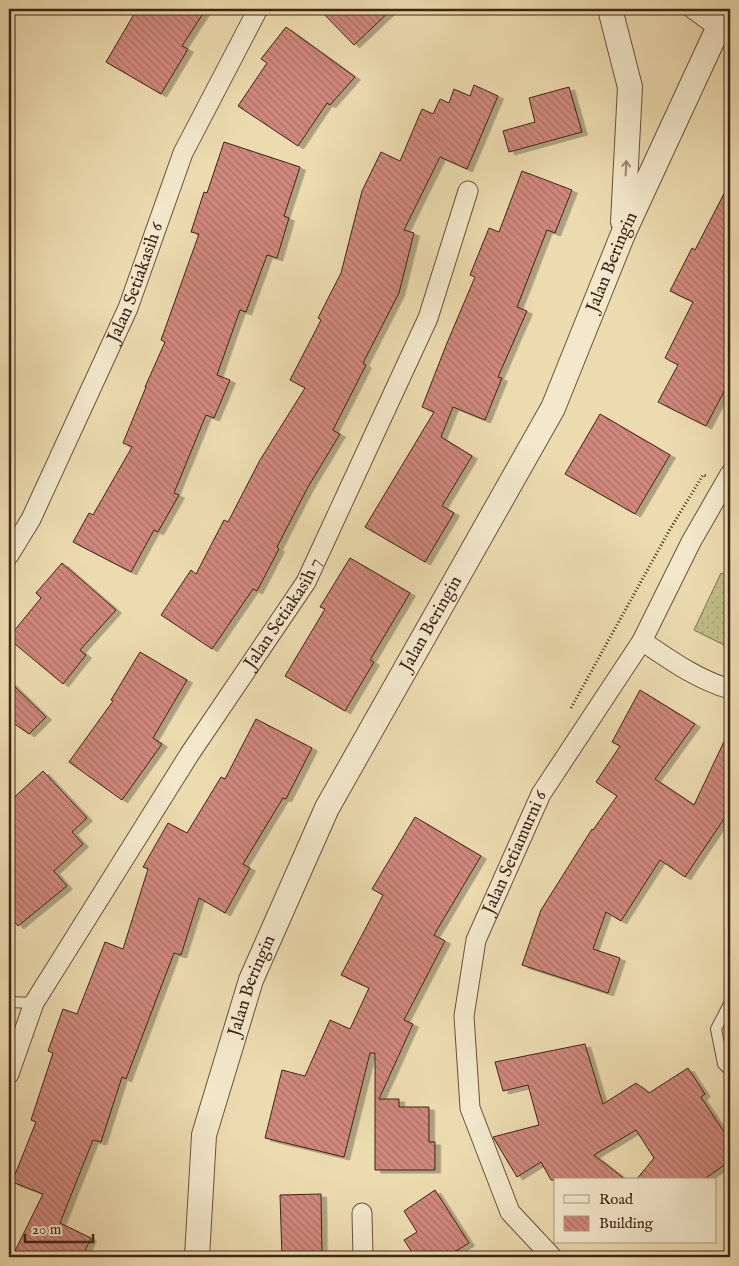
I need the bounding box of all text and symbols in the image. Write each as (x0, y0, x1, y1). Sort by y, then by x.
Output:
one-way arrow (622, 160, 631, 176)
street label: Jalan Beringin (580, 208, 643, 317)
street label: Jalan Setiakasih 6 (101, 219, 169, 348)
street label: Jalan Setiakasih 7 (238, 554, 327, 675)
street label: Jalan Beringin (394, 571, 468, 677)
street label: Jalan Setiamurni 6 (477, 787, 553, 920)
street label: Jalan Beringin (222, 931, 281, 1041)
legend (554, 1178, 716, 1244)
text: Road (599, 1190, 634, 1209)
scale bar (25, 1211, 92, 1243)
text: Building (599, 1214, 654, 1233)
text: 20 m (32, 1220, 62, 1239)

